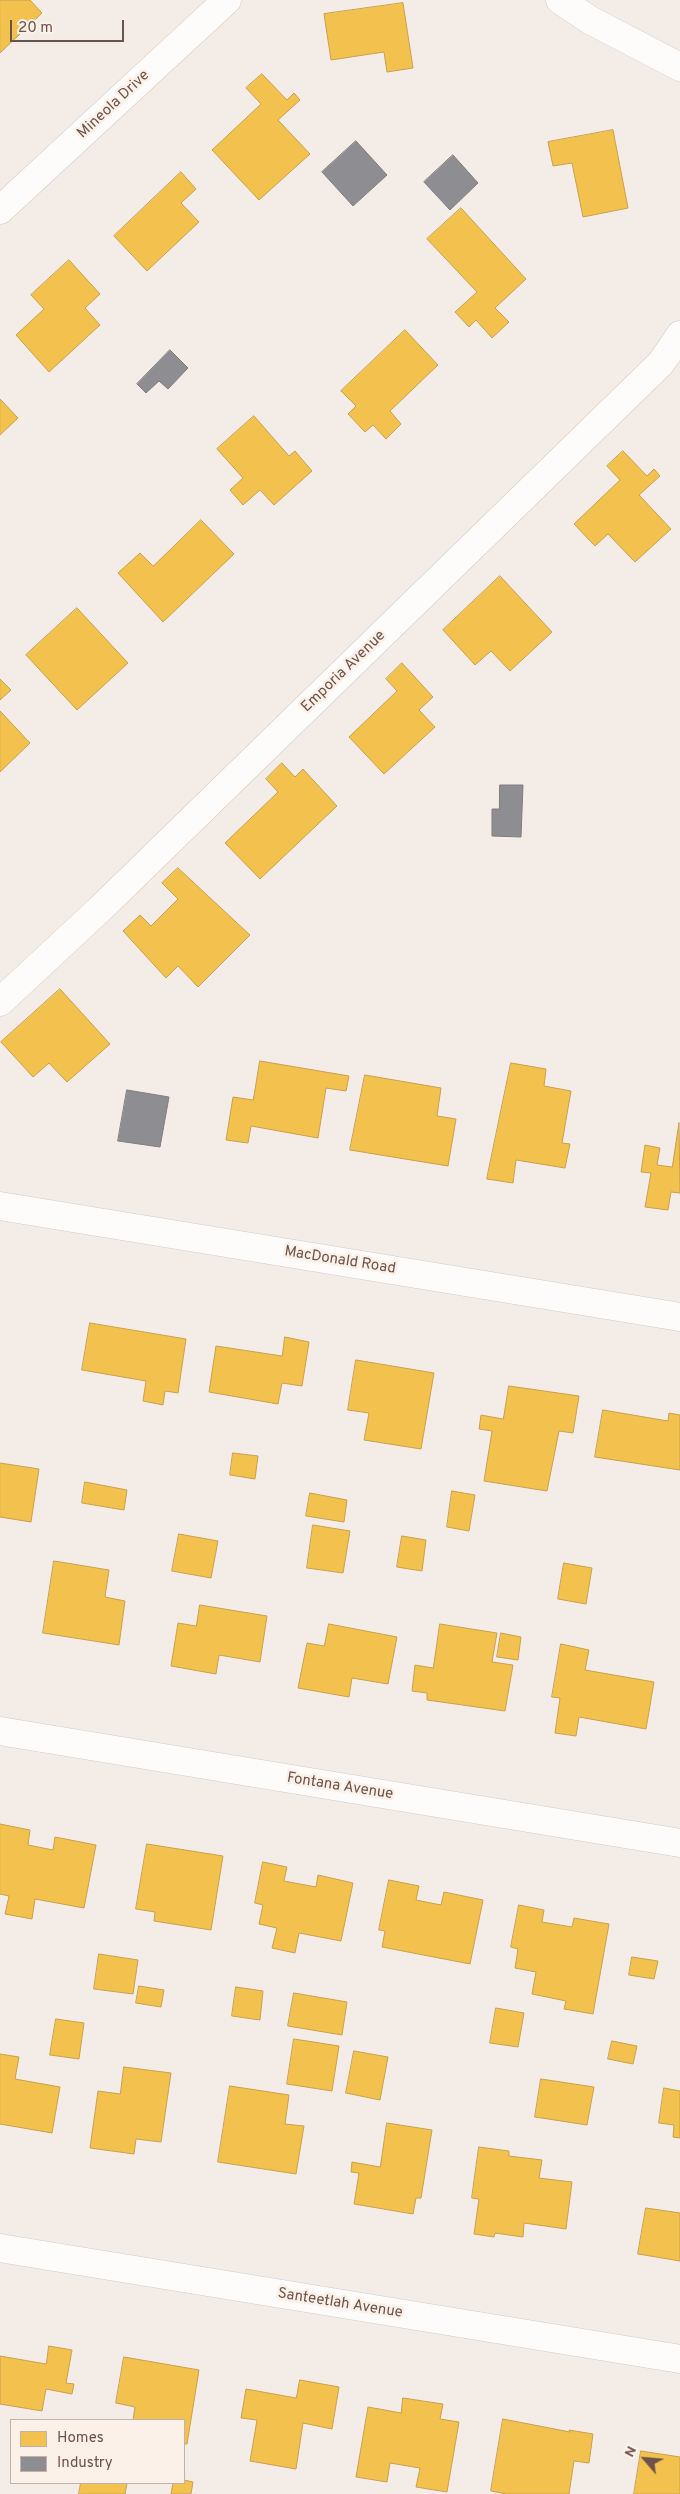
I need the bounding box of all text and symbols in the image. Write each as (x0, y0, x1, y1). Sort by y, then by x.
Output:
scale bar (12, 10, 126, 42)
text: 20 m (18, 19, 53, 38)
street label: Mineola Drive (74, 67, 154, 143)
street label: Emporia Avenue (298, 627, 390, 717)
street label: MacDonald Road (283, 1243, 397, 1279)
street label: Fontana Avenue (286, 1770, 394, 1804)
street label: Santeetlah Avenue (276, 2285, 404, 2323)
legend (10, 2419, 185, 2484)
text: Homes (57, 2429, 104, 2448)
north arrow (620, 2434, 670, 2484)
text: N (621, 2444, 641, 2460)
text: Industry (57, 2454, 113, 2473)

